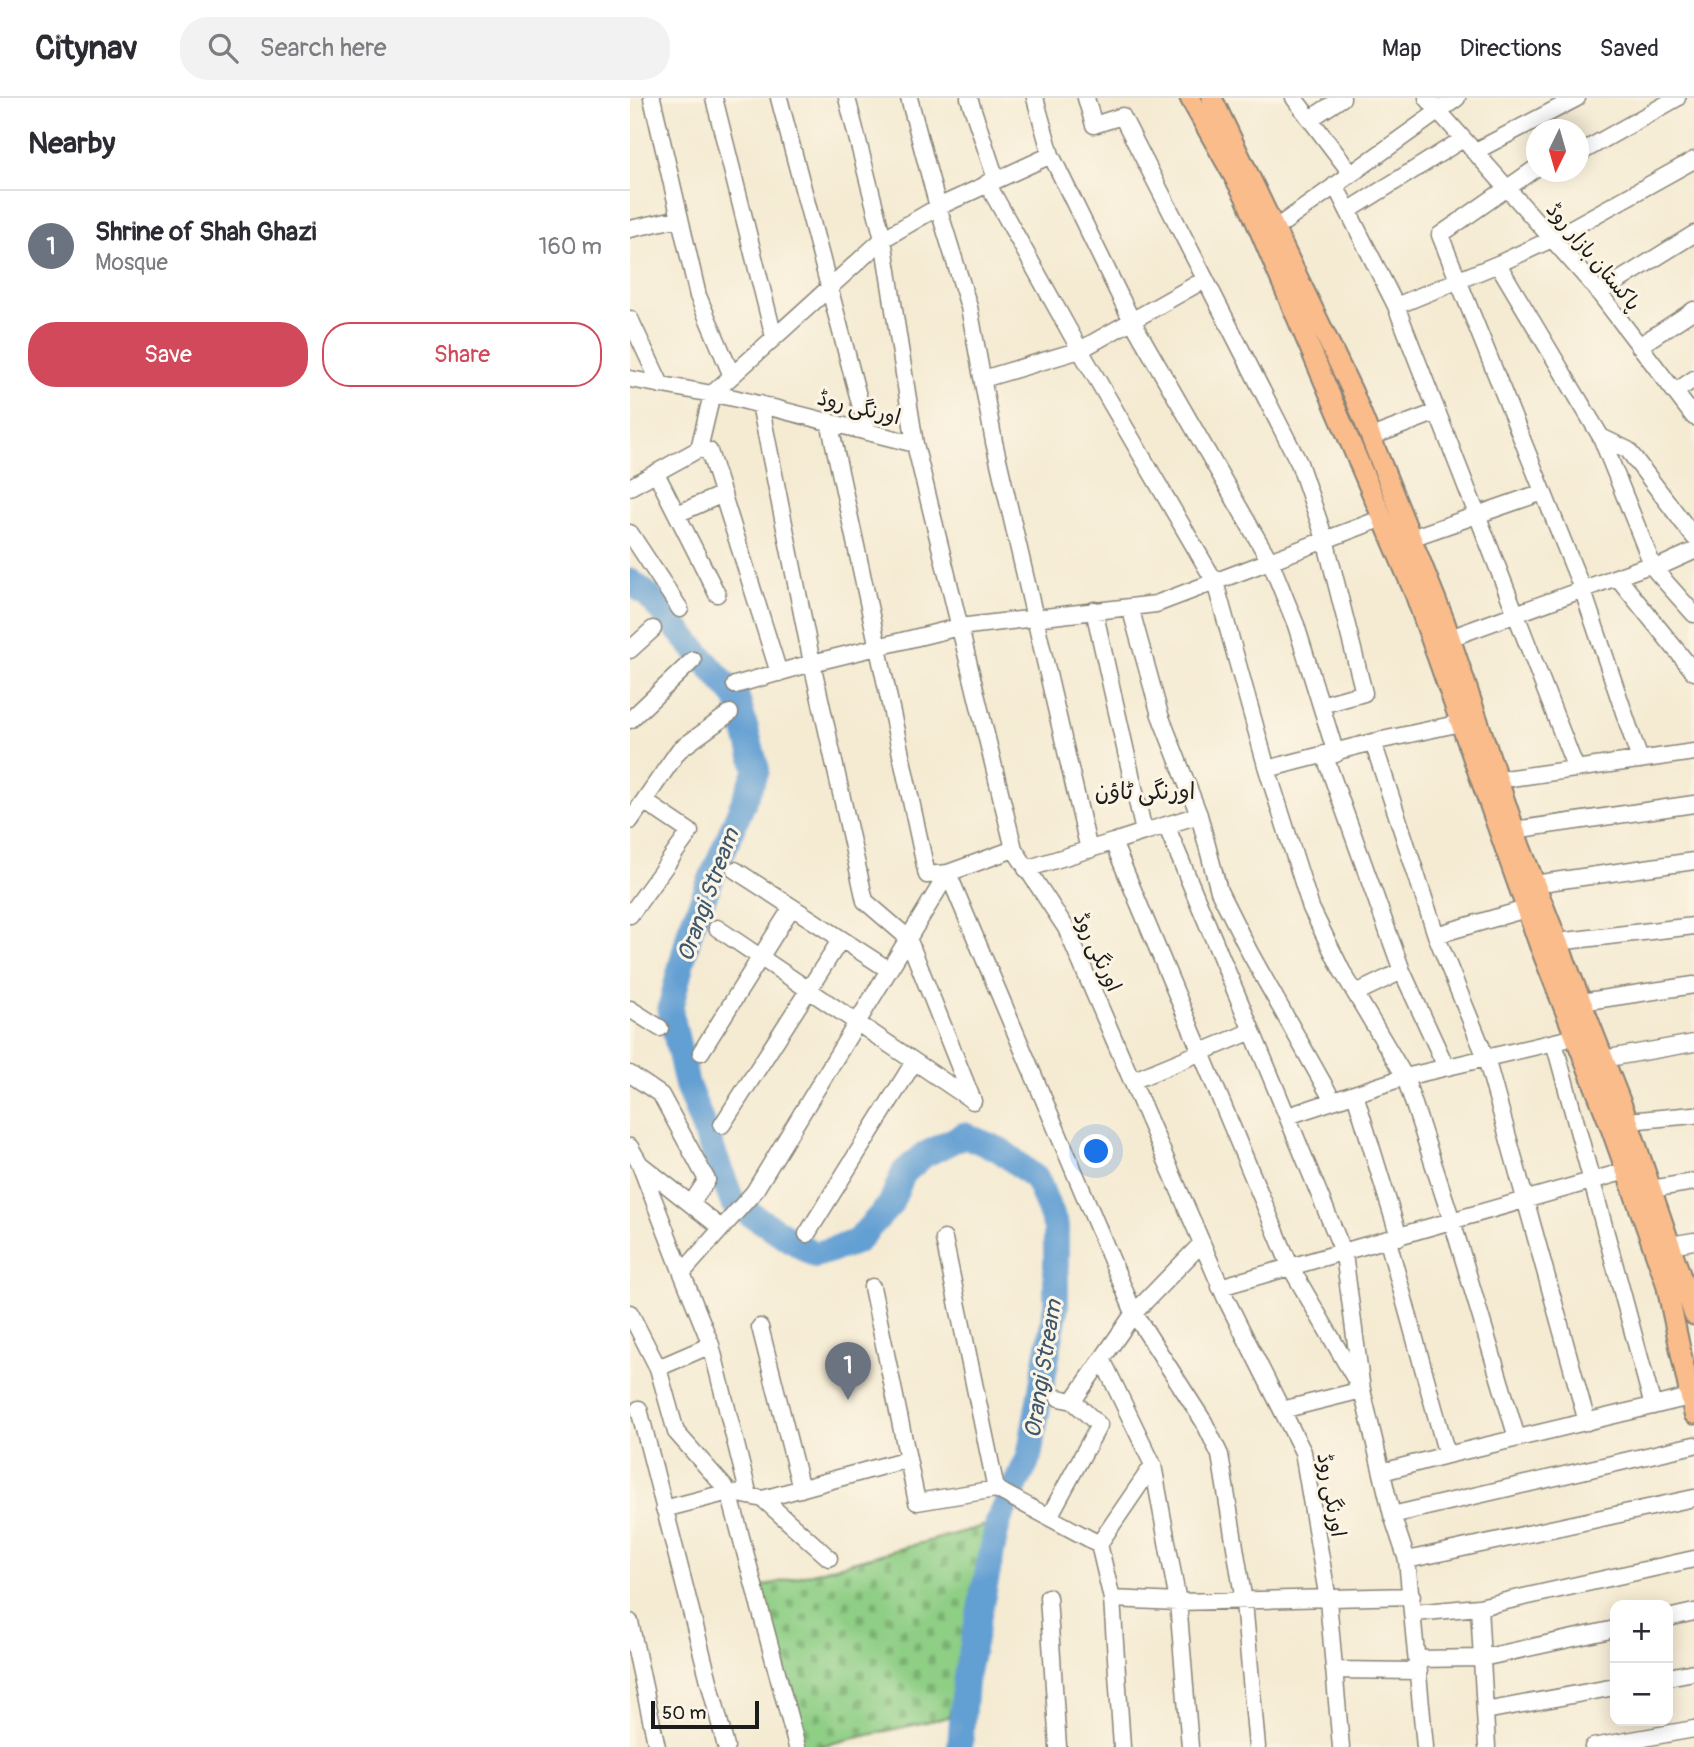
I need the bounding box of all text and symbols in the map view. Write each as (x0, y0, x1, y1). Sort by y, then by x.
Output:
search box (180, 17, 670, 80)
text: Citynav (35, 28, 138, 69)
icon: search (204, 29, 242, 67)
text: Search here (260, 32, 386, 64)
text: Map (1382, 34, 1422, 63)
text: Directions (1460, 34, 1561, 63)
text: Saved (1599, 34, 1659, 63)
north arrow (1526, 119, 1589, 182)
text: Nearby (28, 125, 115, 162)
street label: پاکستان بازار روڈ (1540, 197, 1646, 317)
text: Shrine of Shah Ghazi (95, 216, 316, 248)
text: 1 (47, 232, 56, 261)
text: 160 m (538, 232, 602, 261)
text: Mosque (95, 248, 168, 277)
button: Save (28, 322, 308, 387)
button: Share (322, 322, 602, 387)
street label: اورنگی روڈ (815, 385, 903, 431)
district label: اورنگی ٹاؤن (1095, 777, 1195, 806)
water label: Orangi Stream (671, 823, 746, 965)
street label: اورنگی روڈ (1067, 908, 1127, 996)
your location (1079, 1134, 1113, 1168)
water label: Orangi Stream (1018, 1296, 1068, 1440)
pin: 1 (825, 1342, 871, 1400)
street label: اورنگی روڈ (1310, 1451, 1352, 1539)
map controls (1610, 1600, 1673, 1726)
button: + (1610, 1600, 1673, 1663)
button: − (1610, 1663, 1673, 1726)
scale bar (651, 1698, 760, 1730)
text: 50 m (662, 1701, 706, 1725)

